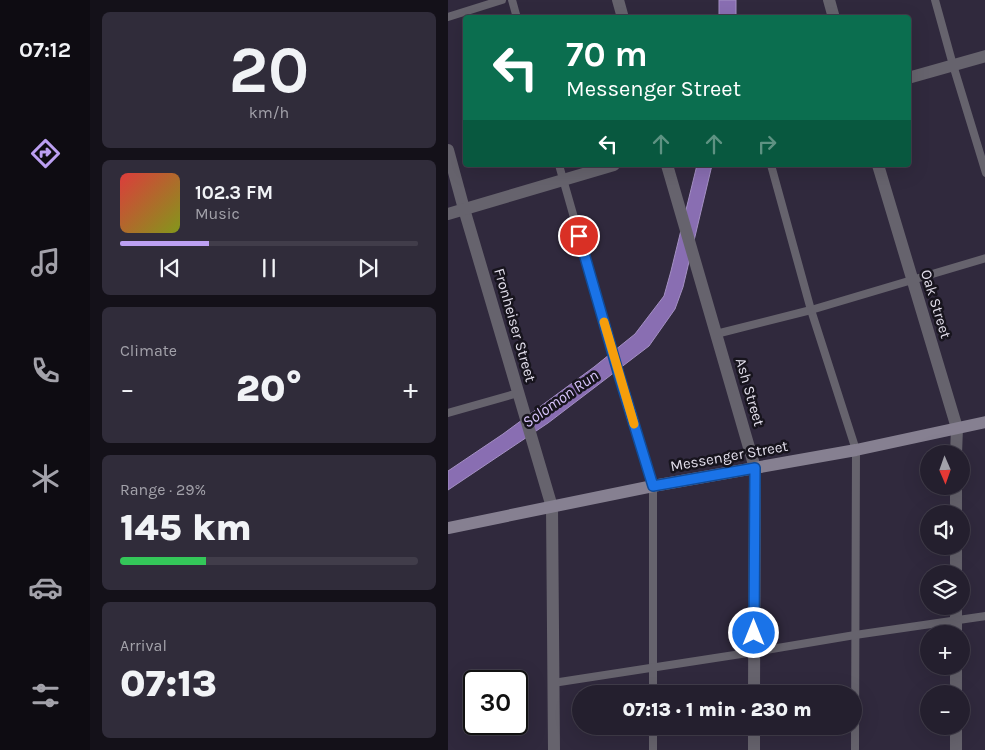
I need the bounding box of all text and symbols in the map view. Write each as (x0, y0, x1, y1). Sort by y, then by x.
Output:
text: 20 (229, 32, 309, 108)
text: 70 m (566, 34, 648, 75)
icon: left (483, 35, 548, 100)
text: 07:12 (19, 37, 71, 63)
text: Messenger Street (566, 76, 741, 102)
text: km/h (249, 103, 289, 122)
icon: left (594, 130, 622, 158)
icon: ahead (647, 130, 675, 158)
icon: ahead (700, 130, 728, 158)
icon: right (753, 130, 781, 158)
icon: directions (28, 136, 63, 171)
text: 102.3 FM (195, 182, 273, 204)
text: Music (195, 204, 240, 223)
pin (558, 215, 600, 257)
icon: arrive (565, 222, 593, 250)
icon: music (28, 245, 63, 280)
icon: previous (156, 254, 184, 282)
icon: pause (255, 254, 283, 282)
icon: next (354, 254, 382, 282)
street label: Fronheiser Street (490, 266, 540, 384)
street label: Oak Street (917, 267, 955, 341)
text: Climate (120, 341, 177, 360)
icon: phone (28, 353, 63, 388)
street label: Ash Street (732, 356, 768, 429)
water label: Solomon Run (519, 365, 602, 431)
text: 20° (236, 366, 302, 411)
text: − (120, 372, 135, 405)
text: + (403, 372, 418, 405)
street label: Messenger Street (669, 437, 790, 475)
north arrow (920, 445, 970, 495)
map controls (920, 445, 970, 735)
icon: climate (28, 461, 63, 496)
text: Range · 29% (120, 480, 206, 499)
text: 145 km (120, 505, 252, 550)
button: sound (920, 505, 970, 555)
button: layers (920, 565, 970, 615)
icon: car (28, 570, 63, 605)
position arrow (727, 606, 779, 658)
button: + (920, 625, 970, 675)
text: Arrival (120, 636, 167, 655)
text: 07:13 (120, 661, 217, 706)
speed limit sign: 30 (463, 670, 528, 735)
icon: filters (28, 678, 63, 713)
button: − (920, 685, 970, 735)
text: 07:13 · 1 min · 230 m (622, 699, 812, 721)

